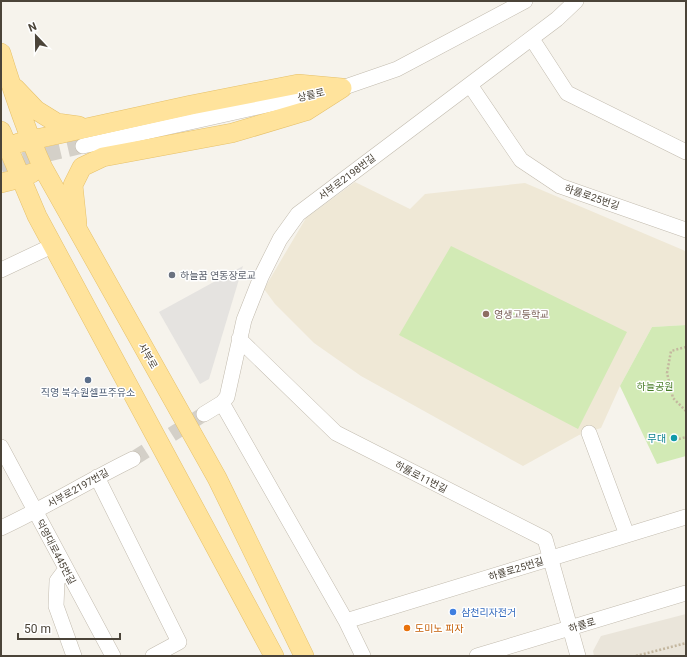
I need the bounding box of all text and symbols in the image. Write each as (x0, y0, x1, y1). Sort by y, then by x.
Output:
north arrow (16, 16, 56, 56)
text: N (26, 20, 39, 35)
street label: 상률로 (296, 87, 326, 103)
street label: 서부로2198번길 (316, 152, 378, 202)
street label: 하률로25번길 (563, 182, 621, 212)
marker: 하늘꿈 연동장로교 (167, 270, 177, 280)
place label: 하늘꿈 연동장로교 (180, 270, 256, 281)
marker: 영생고등학교 (481, 309, 491, 319)
place label: 영생고등학교 (494, 309, 549, 320)
street label: 서부로 (136, 341, 160, 371)
marker: 직영 북수원셀프주유소 (83, 375, 93, 385)
park label: 하늘공원 (637, 381, 673, 392)
place label: 직영 북수원셀프주유소 (41, 387, 135, 398)
place label: 무대 (648, 433, 666, 444)
marker: 무대 (669, 433, 679, 443)
street label: 하률로11번길 (393, 459, 449, 495)
street label: 서부로2197번길 (45, 467, 111, 509)
street label: 덕영대로445번길 (34, 518, 78, 586)
street label: 하률로25번길 (487, 555, 545, 583)
marker: 삼천리자전거 (448, 607, 458, 617)
place label: 삼천리자전거 (461, 607, 516, 618)
scale bar (18, 615, 120, 641)
street label: 하률로 (567, 616, 597, 634)
text: 50 m (24, 622, 51, 636)
marker: 도미노 피자 (402, 623, 412, 633)
place label: 도미노 피자 (415, 623, 464, 634)

